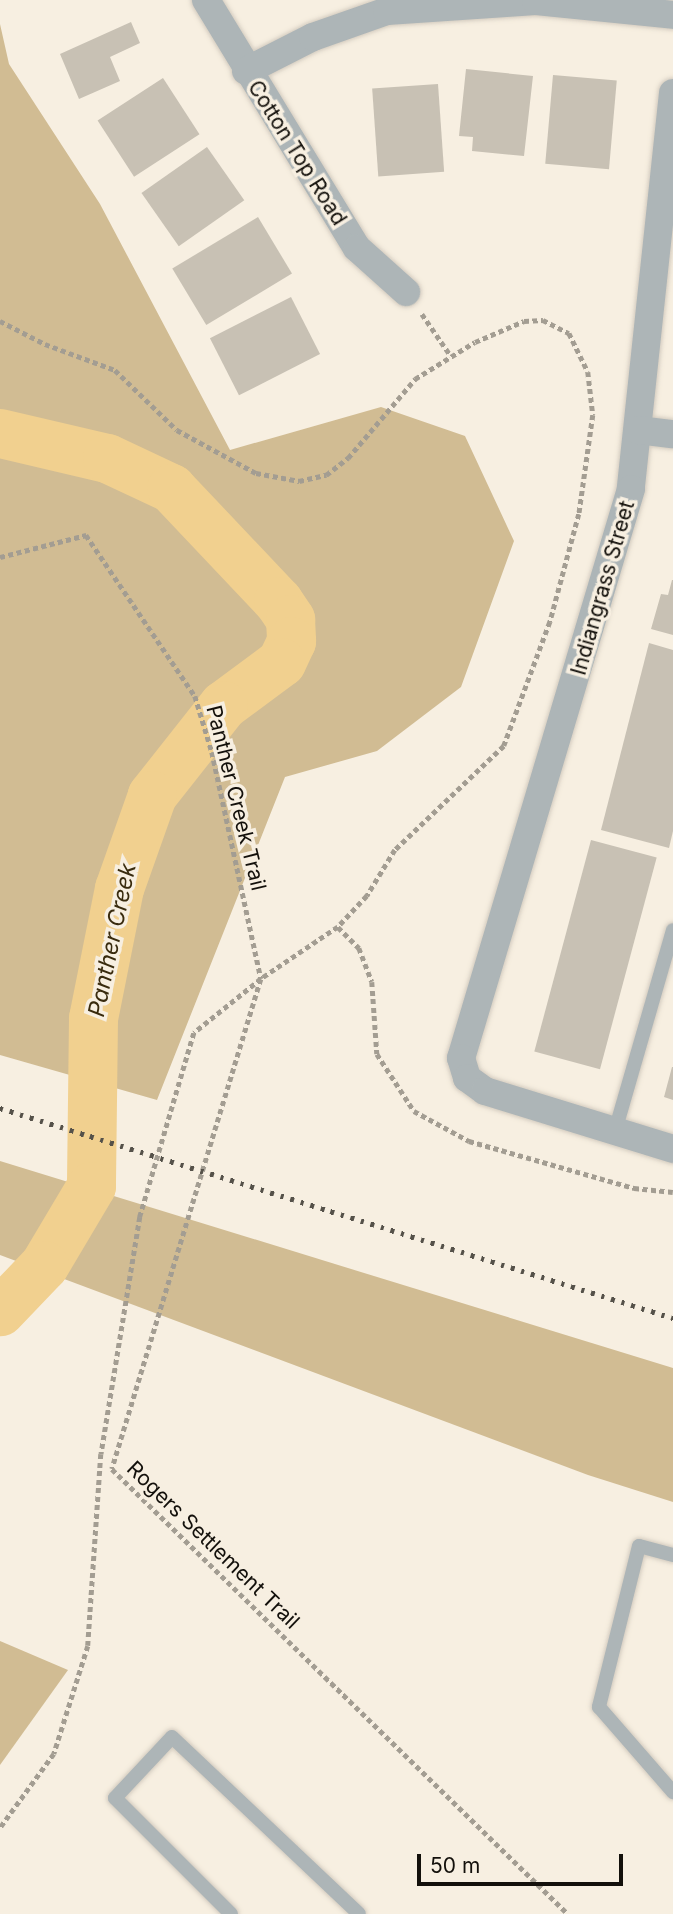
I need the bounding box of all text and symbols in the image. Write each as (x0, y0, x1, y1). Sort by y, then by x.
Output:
street label: Cotton Top Road (242, 76, 352, 230)
street label: Indiangrass Street (566, 498, 640, 678)
street label: Panther Creek Trail (201, 703, 271, 893)
water label: Panther Creek (82, 861, 142, 1019)
street label: Rogers Settlement Trail (121, 1456, 305, 1634)
scale bar (421, 1840, 628, 1884)
text: 50 m (430, 1853, 480, 1878)

